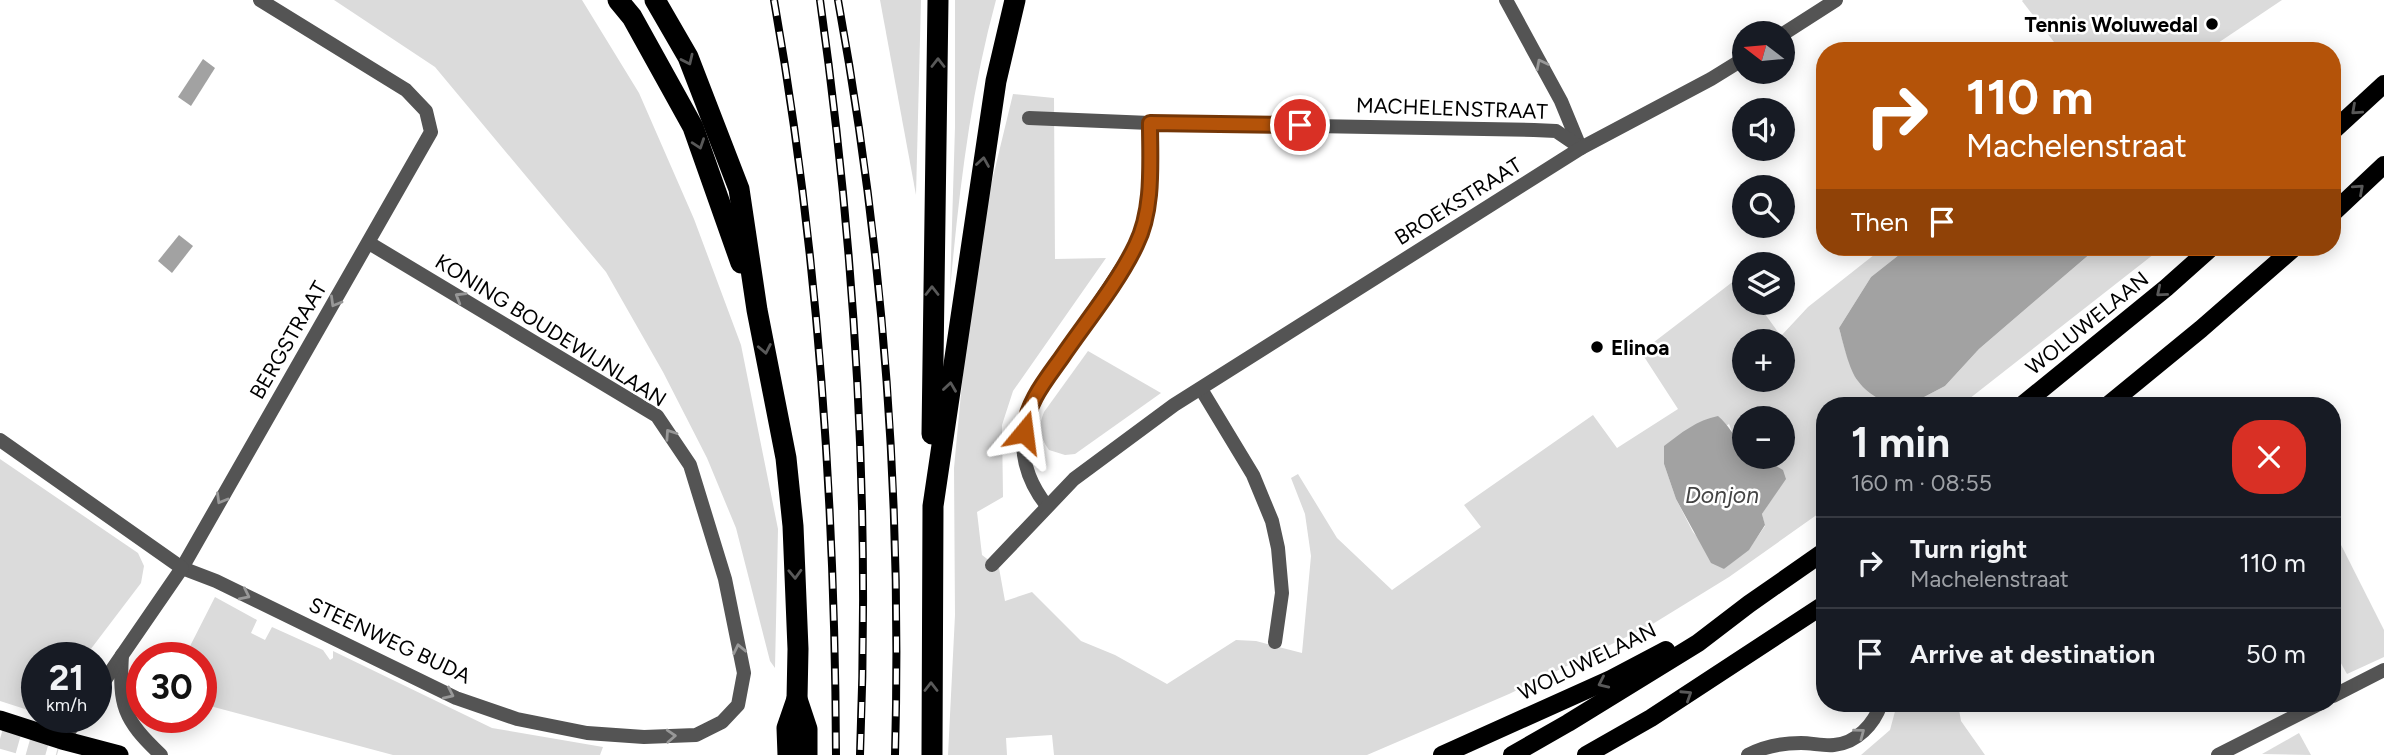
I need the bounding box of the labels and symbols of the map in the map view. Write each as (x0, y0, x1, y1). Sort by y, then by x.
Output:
place label: Tennis Woluwedal (2025, 12, 2198, 37)
marker: Tennis Woluwedal (2204, 16, 2220, 32)
north arrow (1732, 21, 1796, 84)
one-way arrow (680, 52, 694, 65)
one-way arrow (930, 58, 945, 69)
one-way arrow (1536, 59, 1550, 71)
street label: MACHELENSTRAAT (1356, 92, 1549, 124)
pin (1270, 95, 1330, 155)
one-way arrow (2351, 101, 2364, 114)
one-way arrow (691, 138, 705, 150)
street label: BROEKSTRAAT (1390, 152, 1526, 250)
one-way arrow (975, 156, 990, 168)
one-way arrow (2350, 185, 2363, 197)
street label: KONING BOUDEWIJNLAAN (431, 248, 671, 412)
street label: WOLUWELAAN (2021, 266, 2153, 380)
street label: BERGSTRAAT (244, 276, 332, 403)
one-way arrow (2156, 284, 2169, 296)
one-way arrow (925, 285, 940, 296)
one-way arrow (455, 293, 468, 306)
one-way arrow (330, 294, 343, 307)
place label: Elinoa (1611, 335, 1669, 360)
marker: Elinoa (1589, 339, 1605, 355)
one-way arrow (757, 343, 772, 355)
one-way arrow (942, 381, 957, 393)
position arrow (987, 395, 1061, 469)
one-way arrow (665, 429, 678, 442)
water label: Donjon (1685, 481, 1759, 509)
one-way arrow (216, 491, 229, 504)
one-way arrow (788, 569, 803, 580)
one-way arrow (238, 587, 250, 601)
street label: STEENWEG BUDA (305, 592, 475, 688)
street label: WOLUWELAAN (1514, 617, 1660, 705)
speed limit sign: 30 (126, 642, 217, 733)
one-way arrow (733, 643, 748, 655)
one-way arrow (1597, 674, 1610, 688)
one-way arrow (923, 681, 939, 692)
one-way arrow (442, 686, 455, 700)
one-way arrow (1679, 690, 1692, 703)
one-way arrow (666, 729, 677, 744)
one-way arrow (1852, 729, 1864, 741)

